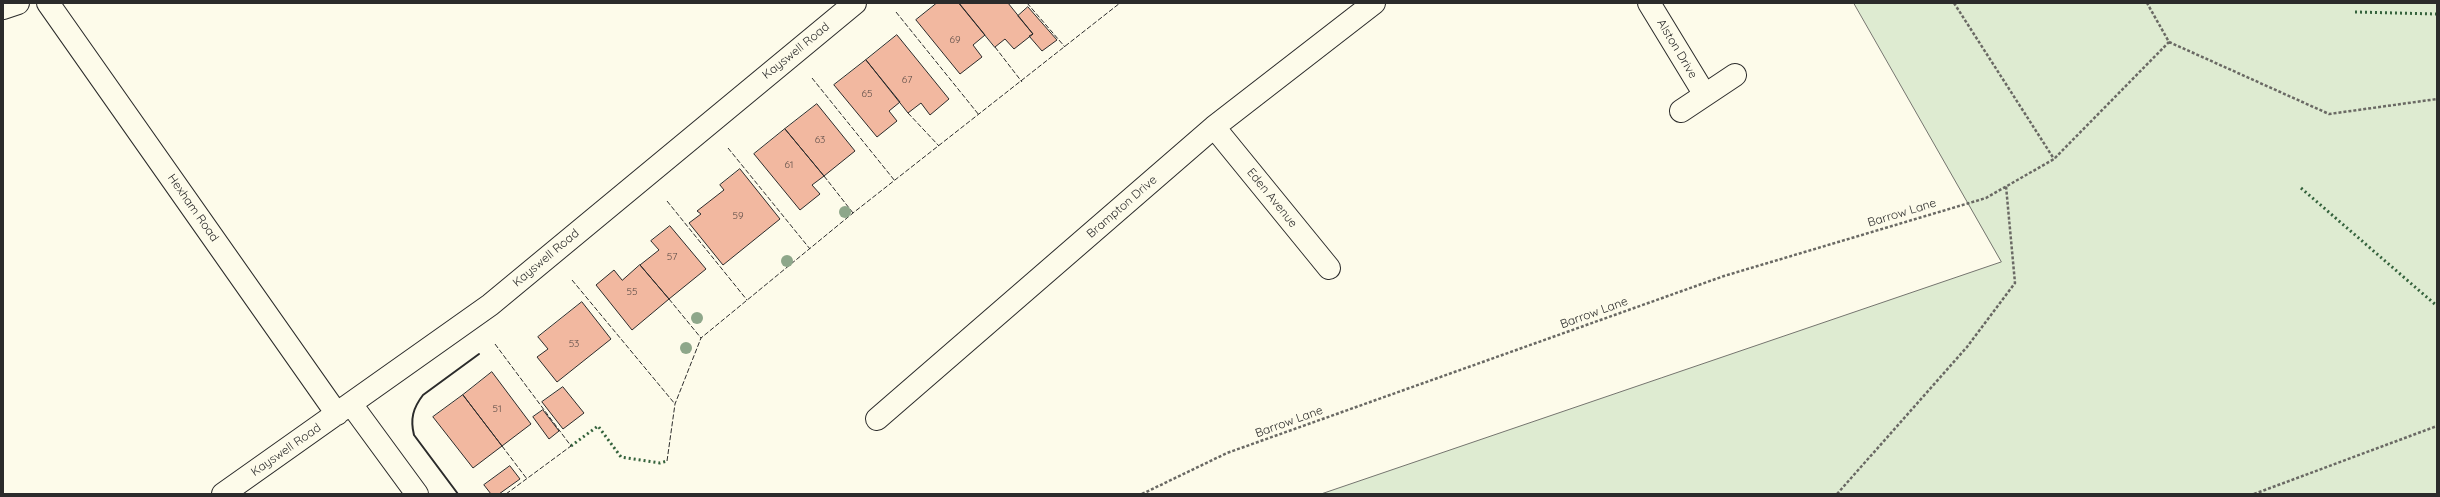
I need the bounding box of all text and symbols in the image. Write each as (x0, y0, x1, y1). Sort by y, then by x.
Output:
street label: Alston Drive (1654, 17, 1700, 81)
street label: Kayswell Road (760, 20, 832, 82)
house number: 69 (950, 34, 960, 46)
house number: 67 (902, 74, 912, 86)
house number: 65 (862, 88, 872, 100)
house number: 63 (815, 134, 825, 146)
house number: 61 (784, 159, 794, 171)
street label: Eden Avenue (1244, 165, 1300, 231)
street label: Hexham Road (164, 171, 222, 245)
street label: Brampton Drive (1084, 173, 1160, 241)
street label: Barrow Lane (1866, 196, 1938, 230)
house number: 59 (732, 210, 744, 222)
street label: Kayswell Road (510, 226, 582, 290)
house number: 57 (667, 251, 677, 263)
house number: 55 (627, 286, 637, 298)
street label: Barrow Lane (1558, 294, 1630, 332)
house number: 53 (569, 338, 579, 350)
house number: 51 (492, 403, 502, 415)
street label: Barrow Lane (1253, 403, 1325, 441)
street label: Kayswell Road (248, 421, 324, 479)

